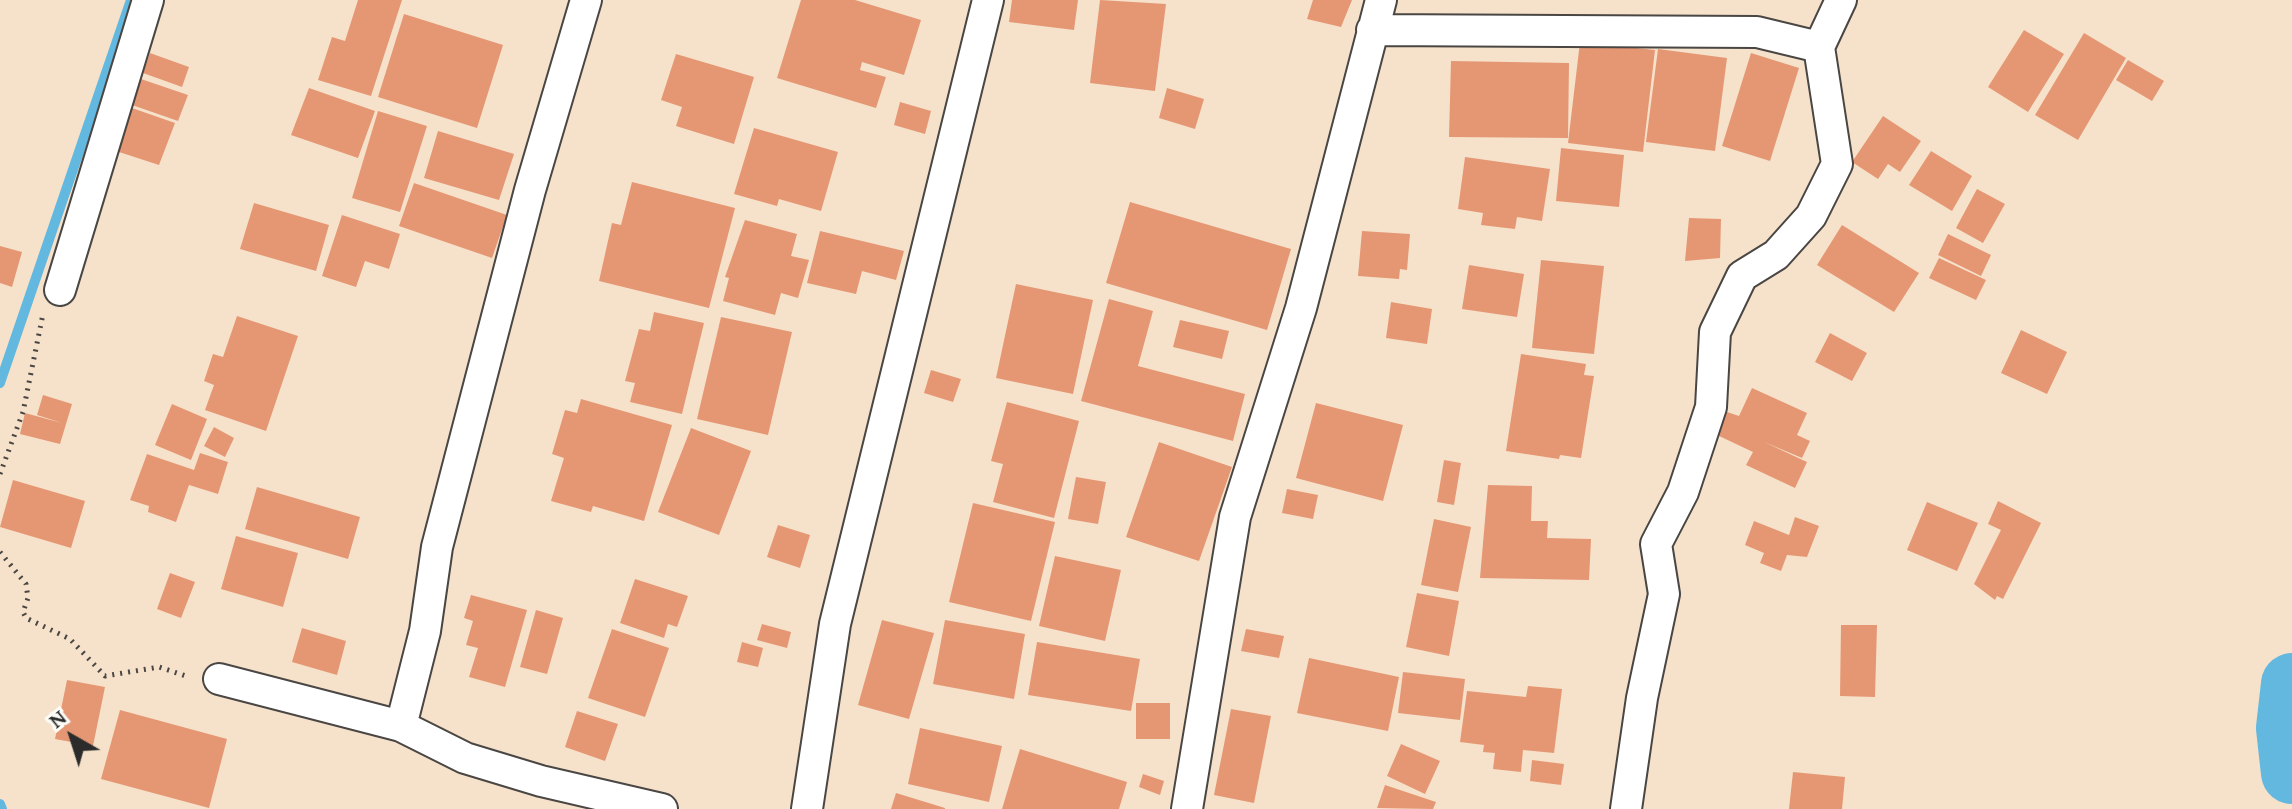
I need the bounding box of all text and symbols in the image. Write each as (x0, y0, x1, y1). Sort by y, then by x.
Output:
north arrow (32, 697, 112, 777)
text: N (41, 701, 73, 735)

